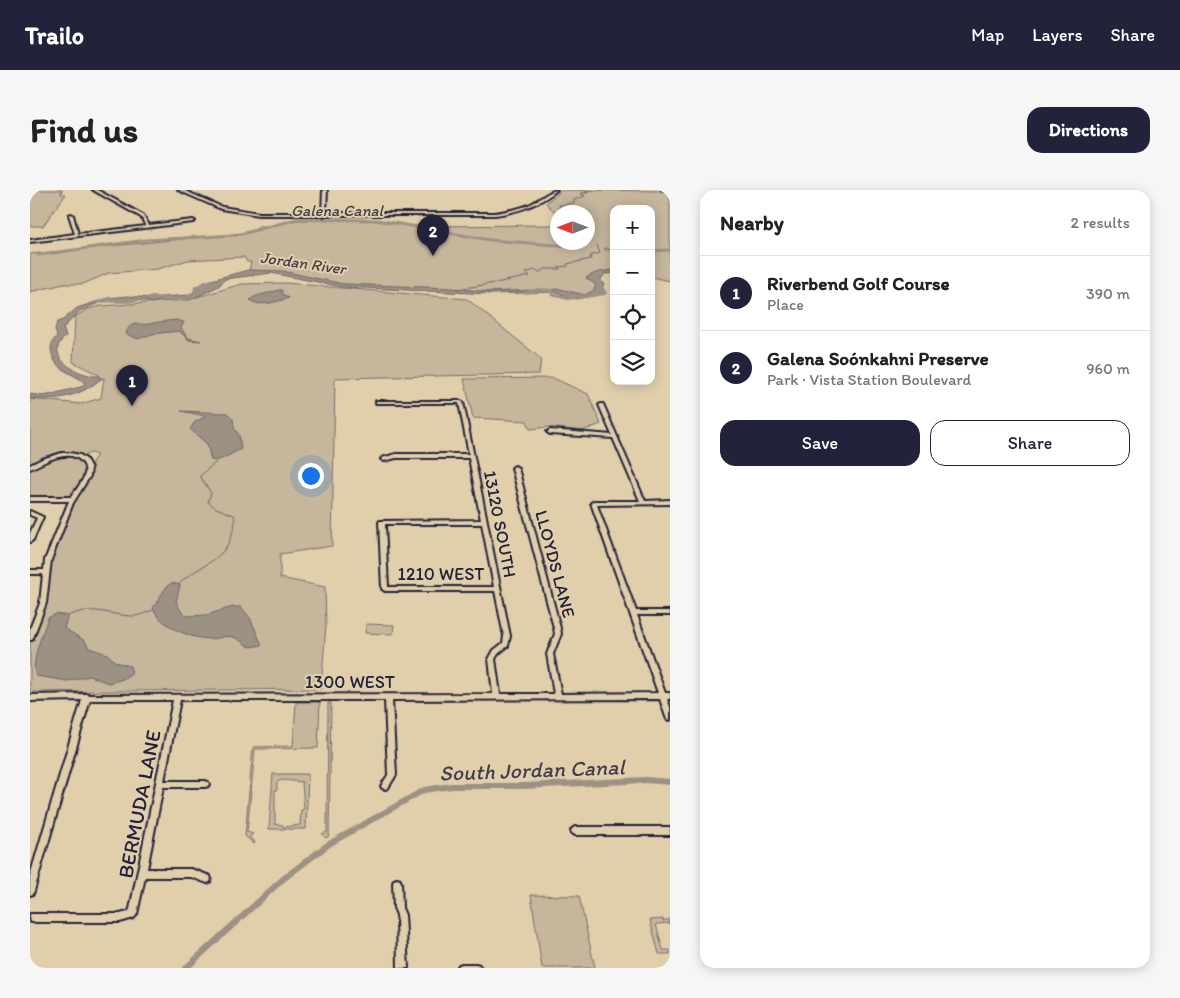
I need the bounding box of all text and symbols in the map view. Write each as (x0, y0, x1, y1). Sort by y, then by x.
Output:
text: Trailo (25, 21, 84, 50)
text: Map (971, 24, 1004, 46)
text: Layers (1032, 24, 1082, 46)
text: Share (1110, 24, 1155, 46)
button: Directions (1027, 107, 1150, 153)
text: Find us (30, 109, 138, 151)
water label: Galena Canal (291, 201, 384, 220)
north arrow (550, 205, 595, 250)
map controls (610, 205, 655, 385)
button: + (610, 205, 655, 250)
text: Nearby (720, 210, 784, 235)
text: 2 results (1070, 213, 1130, 232)
pin: 2 (417, 215, 449, 256)
water label: Jordan River (259, 248, 349, 279)
button: − (610, 250, 655, 295)
text: Riverbend Golf Course (767, 272, 950, 295)
text: 1 (732, 284, 740, 303)
text: 390 m (1086, 284, 1130, 303)
button: locate (610, 295, 655, 340)
text: Place (767, 295, 804, 314)
button: layers (610, 340, 655, 385)
text: Galena Soónkahni Preserve (767, 347, 989, 370)
text: 2 (732, 359, 740, 378)
text: 960 m (1086, 359, 1130, 378)
pin: 1 (116, 365, 148, 406)
text: Park · Vista Station Boulevard (767, 370, 971, 389)
button: Save (720, 420, 920, 466)
button: Share (930, 420, 1130, 466)
your location (298, 463, 324, 489)
street label: 13120 SOUTH (479, 469, 521, 579)
street label: LLOYDS LANE (530, 508, 580, 620)
street label: 1210 WEST (398, 563, 484, 585)
street label: 1300 WEST (305, 671, 395, 693)
street label: BERMUDA LANE (112, 728, 166, 880)
water label: South Jordan Canal (439, 753, 627, 787)

